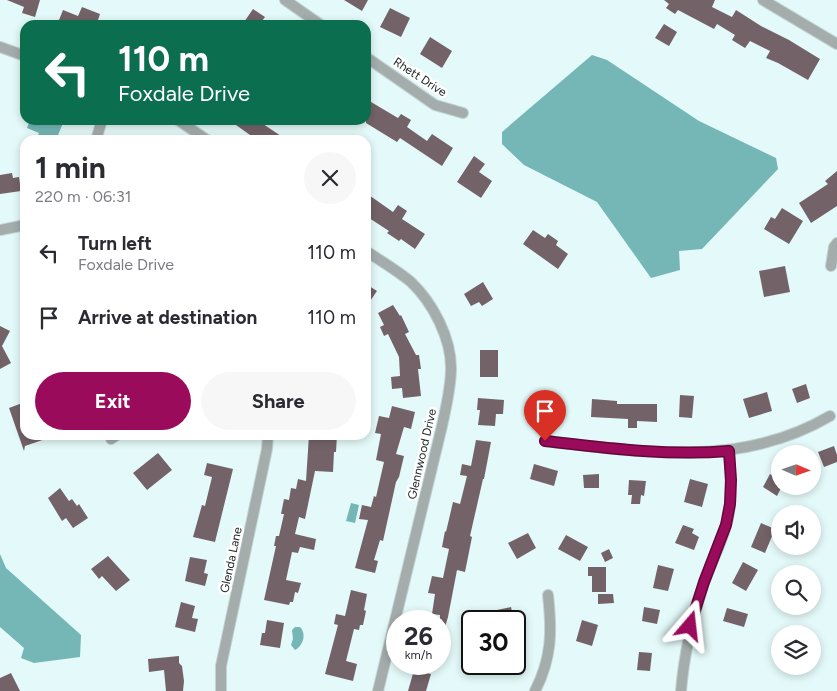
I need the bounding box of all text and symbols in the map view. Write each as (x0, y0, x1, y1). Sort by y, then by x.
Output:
text: 110 m (118, 38, 209, 80)
icon: left (35, 40, 100, 105)
street label: Rhett Drive (391, 55, 450, 100)
text: Foxdale Drive (118, 80, 250, 107)
text: 1 min (35, 149, 106, 186)
button: close (304, 152, 356, 204)
text: 220 m · 06:31 (35, 187, 131, 206)
text: Turn left (78, 232, 152, 255)
icon: left (35, 239, 63, 267)
text: 110 m (307, 241, 356, 264)
text: Foxdale Drive (78, 255, 174, 274)
icon: arrive (35, 304, 63, 332)
text: Arrive at destination (78, 306, 257, 329)
text: 110 m (307, 306, 356, 329)
button: Exit (35, 372, 191, 430)
button: Share (201, 372, 356, 430)
pin (524, 390, 566, 441)
icon: arrive (531, 397, 559, 425)
street label: Glennwood Drive (405, 407, 439, 501)
north arrow (771, 445, 821, 495)
map controls (771, 445, 821, 675)
button: sound (771, 505, 821, 555)
street label: Glenda Lane (217, 525, 245, 594)
button: search (771, 565, 821, 615)
position arrow (663, 599, 715, 651)
speed limit sign: 30 (461, 610, 526, 675)
text: 26 (404, 621, 433, 651)
button: layers (771, 625, 821, 675)
text: km/h (405, 648, 432, 662)

